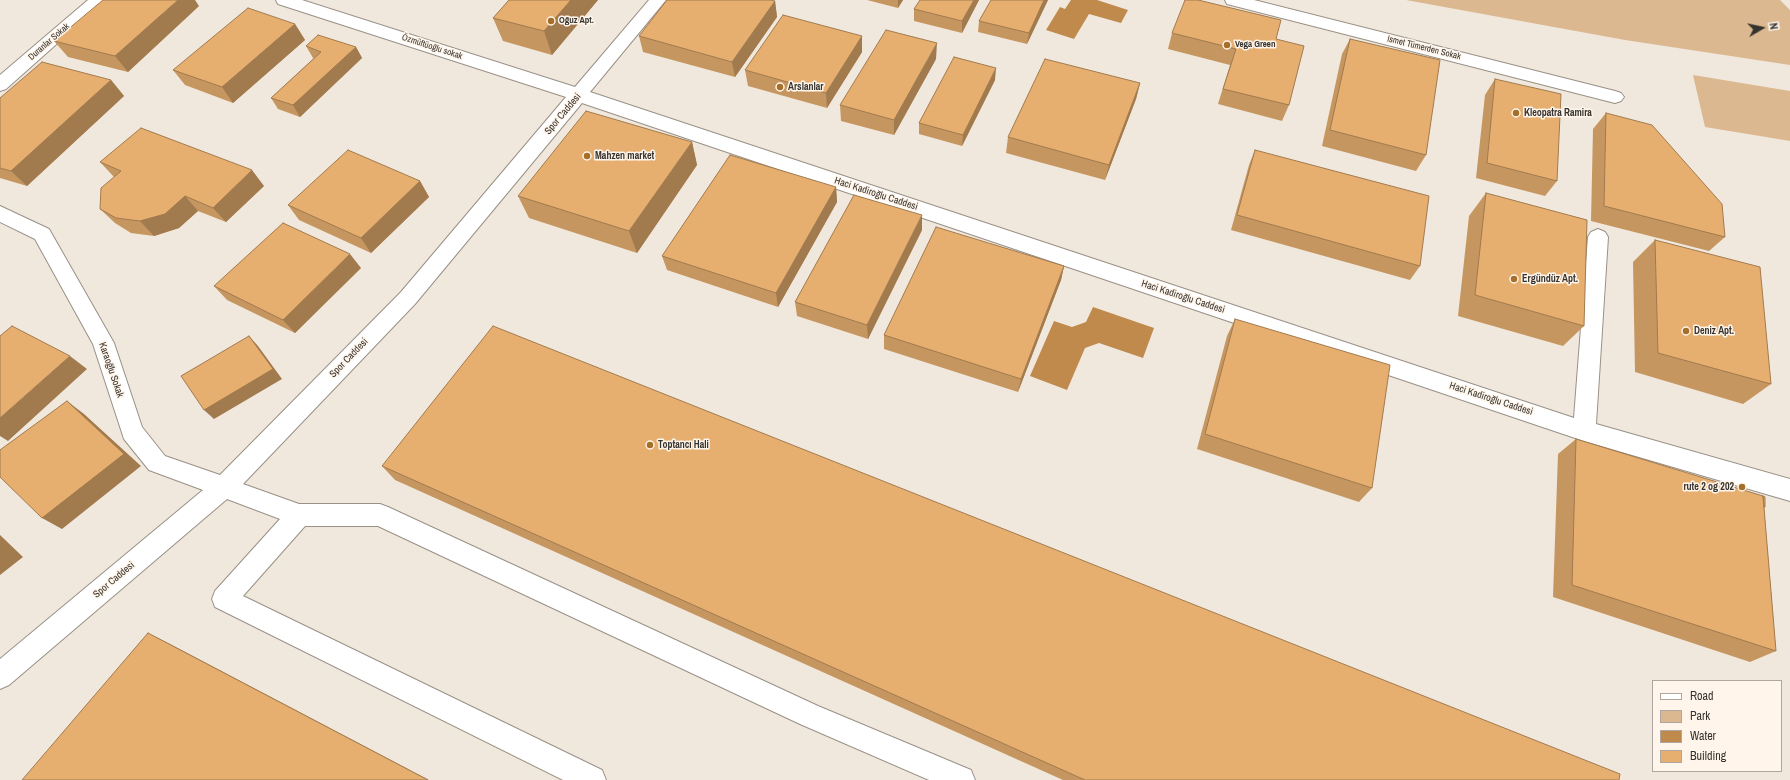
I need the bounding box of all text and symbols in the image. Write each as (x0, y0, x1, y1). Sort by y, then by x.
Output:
north arrow (1742, 8, 1782, 48)
marker: Oğuz Apt. (546, 16, 556, 26)
place label: Oğuz Apt. (559, 16, 594, 26)
street label: Duranlar Sokak (26, 21, 72, 63)
text: N (1766, 22, 1781, 30)
street label: Özmüftüoğlu sokak (400, 32, 464, 62)
street label: Ismet Tümerden Sokak (1386, 34, 1462, 62)
marker: Vega Green (1222, 40, 1232, 50)
place label: Vega Green (1235, 40, 1275, 50)
place label: Arslanlar (788, 81, 824, 93)
marker: Arslanlar (775, 82, 785, 92)
street label: Spor Caddesi (542, 91, 584, 137)
place label: Kleopatra Ramira (1524, 107, 1592, 119)
marker: Kleopatra Ramira (1511, 108, 1521, 118)
place label: Mahzen market (595, 150, 654, 162)
marker: Mahzen market (582, 151, 592, 161)
street label: Haci Kadiroğlu Caddesi (833, 175, 919, 213)
place label: Ergündüz Apt. (1522, 273, 1578, 285)
marker: Ergündüz Apt. (1509, 274, 1519, 284)
street label: Haci Kadiroğlu Caddesi (1140, 278, 1226, 316)
place label: Deniz Apt. (1694, 325, 1734, 337)
marker: Deniz Apt. (1681, 326, 1691, 336)
street label: Spor Caddesi (327, 336, 371, 380)
street label: Karaoğlu Sokak (96, 341, 126, 399)
street label: Haci Kadiroğlu Caddesi (1448, 380, 1534, 418)
place label: Toptancı Hali (658, 439, 709, 451)
marker: Toptancı Hali (645, 440, 655, 450)
place label: rute 2 og 202 (1683, 481, 1734, 493)
marker: rute 2 og 202 (1737, 482, 1747, 492)
street label: Spor Caddesi (91, 559, 137, 601)
legend (1652, 680, 1782, 772)
text: Road (1690, 688, 1714, 704)
text: Park (1690, 708, 1710, 724)
text: Water (1690, 728, 1716, 744)
text: Building (1690, 748, 1726, 764)

